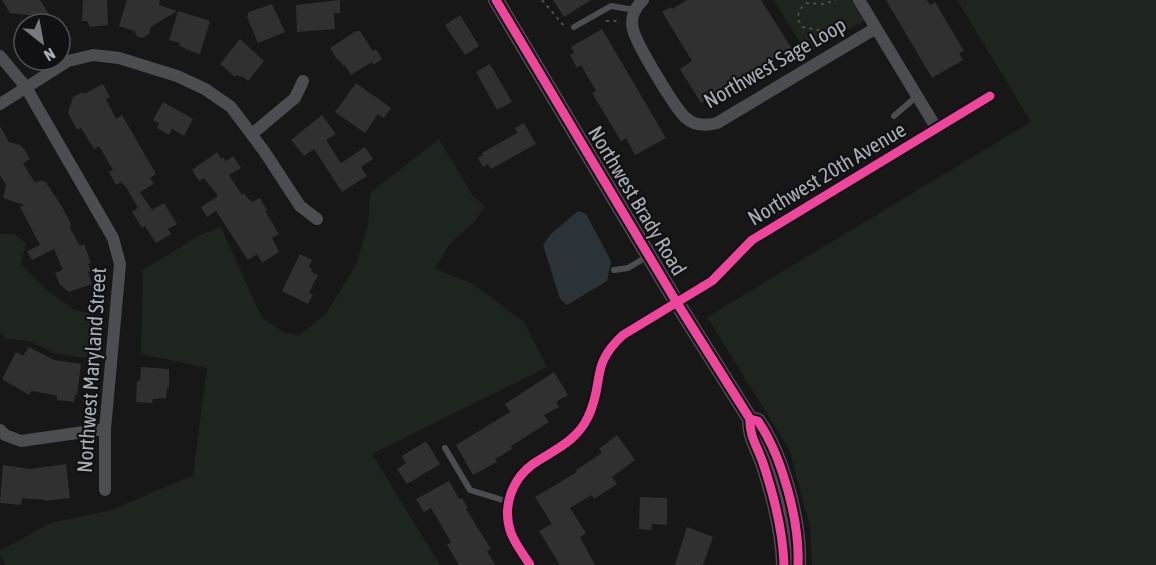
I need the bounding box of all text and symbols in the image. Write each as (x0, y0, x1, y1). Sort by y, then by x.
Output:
north arrow (12, 12, 72, 72)
street label: Northwest Sage Loop (699, 12, 850, 113)
text: N (41, 45, 58, 65)
street label: Northwest 20th Avenue (743, 117, 910, 230)
street label: Northwest Brady Road (584, 122, 692, 279)
street label: Northwest Maryland Street (72, 266, 110, 473)

